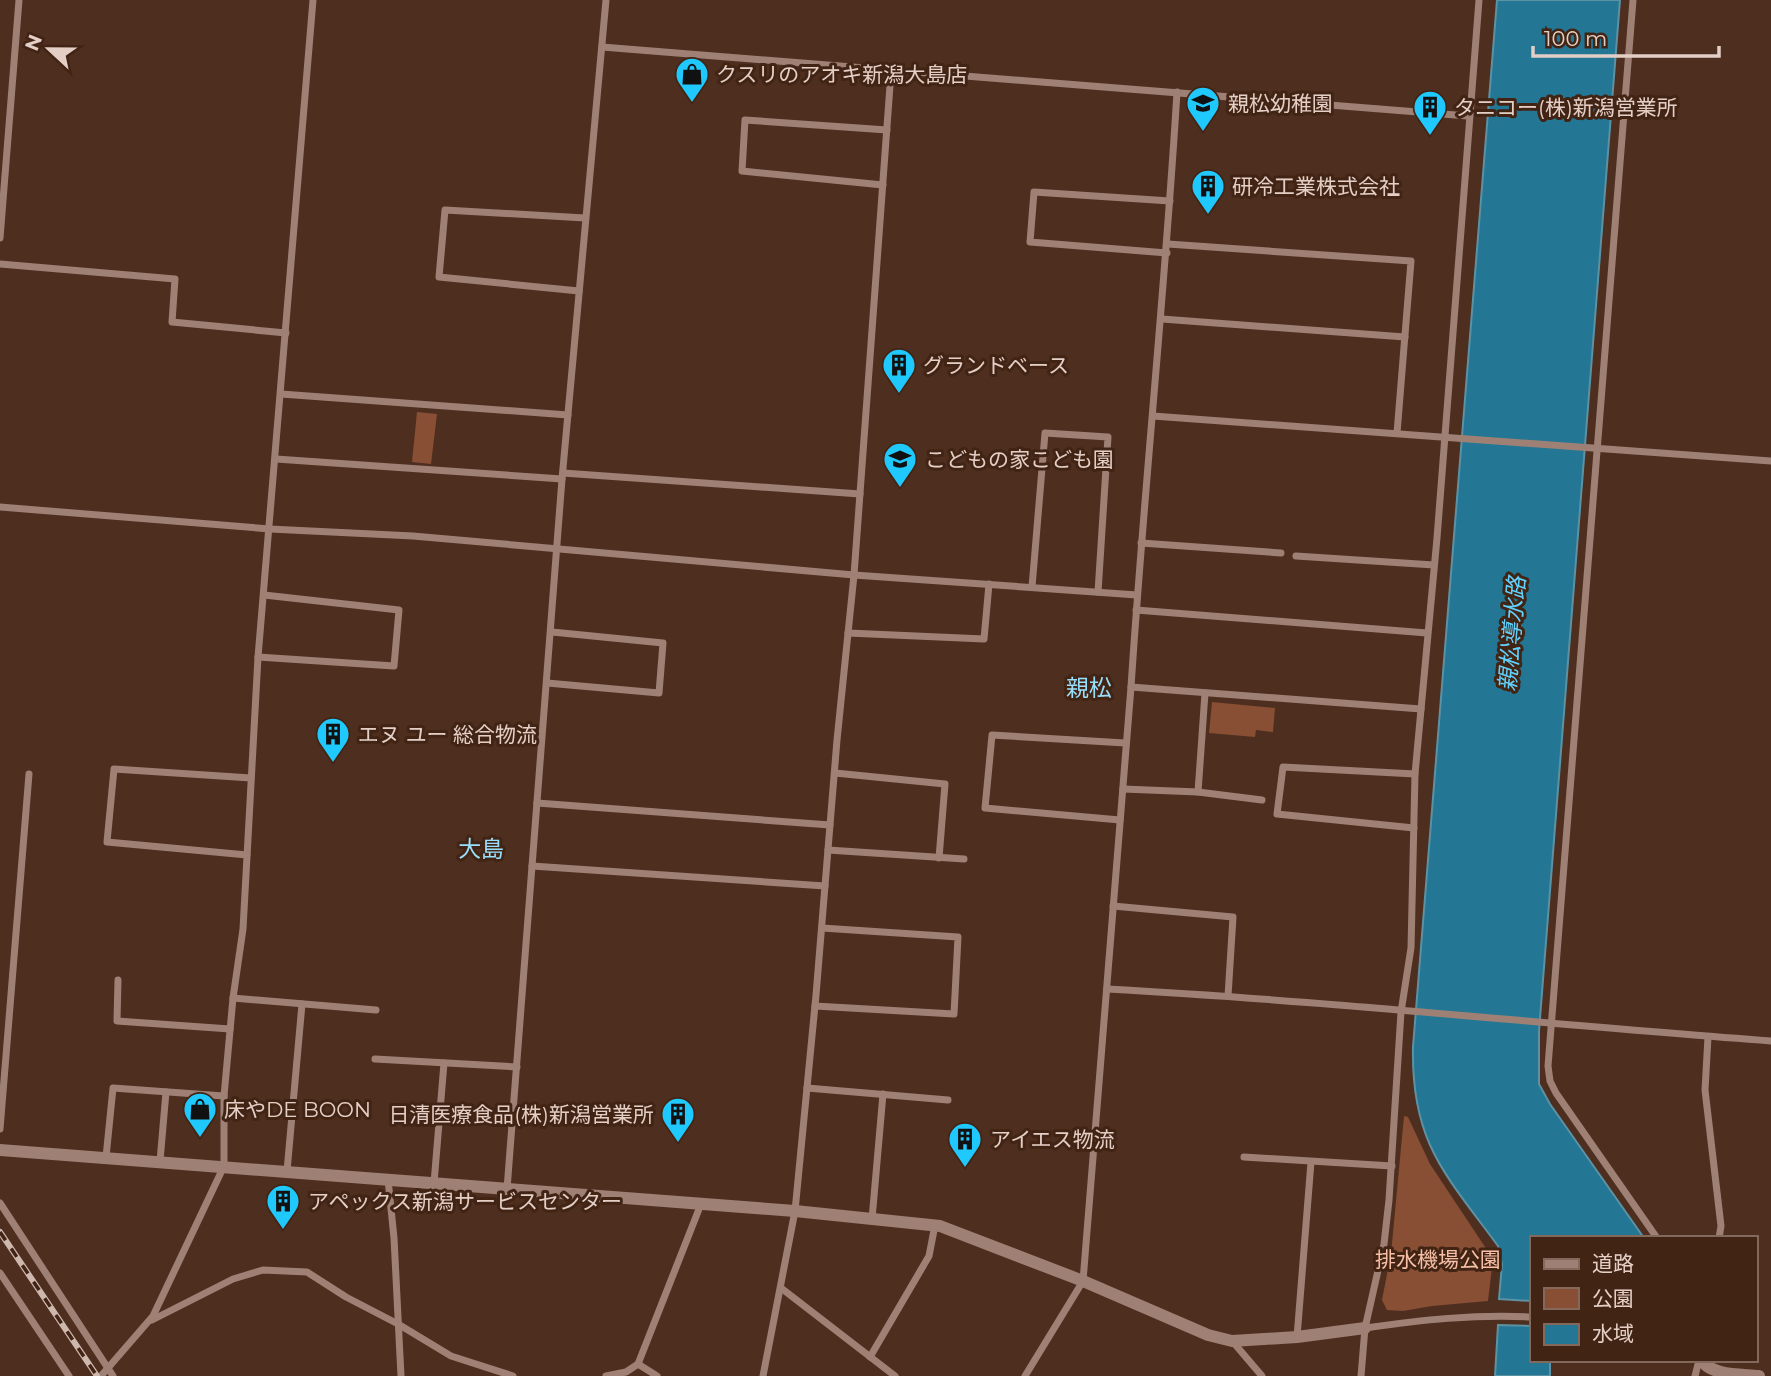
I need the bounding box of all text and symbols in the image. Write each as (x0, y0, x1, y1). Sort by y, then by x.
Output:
north arrow (14, 14, 84, 84)
scale bar (1533, 14, 1718, 58)
text: 100 m (1544, 26, 1607, 51)
text: N (20, 31, 47, 54)
shop icon: クスリのアオキ新潟大島店 (673, 55, 711, 104)
place label: クスリのアオキ新潟大島店 (716, 62, 967, 87)
school or university icon: 親松幼稚園 (1184, 84, 1222, 133)
building icon: タニコー(株)新潟営業所 (1411, 88, 1449, 137)
place label: 親松幼稚園 (1228, 91, 1333, 116)
place label: タニコー(株)新潟営業所 (1454, 95, 1678, 120)
building icon: 研冷工業株式会社 (1189, 167, 1227, 216)
place label: 研冷工業株式会社 (1232, 174, 1400, 199)
building icon: グランドベース (880, 346, 918, 395)
place label: グランドベース (923, 353, 1069, 378)
school or university icon: こどもの家こども園 (881, 440, 919, 489)
place label: こどもの家こども園 (925, 447, 1114, 472)
water label: 親松導水路 (1493, 574, 1531, 693)
district label: 親松 (1066, 674, 1112, 702)
building icon: エヌ ユー 総合物流 (314, 715, 352, 764)
place label: エヌ ユー 総合物流 (358, 722, 537, 747)
district label: 大島 (458, 835, 504, 863)
shop icon: 床やDE BOON (181, 1090, 219, 1139)
building icon: 日清医療食品(株)新潟営業所 (659, 1095, 697, 1144)
place label: 床やDE BOON (224, 1097, 371, 1122)
place label: 日清医療食品(株)新潟営業所 (388, 1102, 654, 1127)
building icon: アイエス物流 (946, 1120, 984, 1169)
place label: アイエス物流 (990, 1127, 1115, 1152)
building icon: アペックス新潟サービスセンター (264, 1182, 302, 1231)
place label: アペックス新潟サービスセンター (308, 1189, 622, 1214)
legend (1530, 1236, 1757, 1362)
park label: 排水機場公園 (1375, 1247, 1501, 1272)
text: 道路 (1592, 1251, 1634, 1276)
text: 公園 (1592, 1286, 1634, 1311)
text: 水域 (1592, 1321, 1634, 1346)

